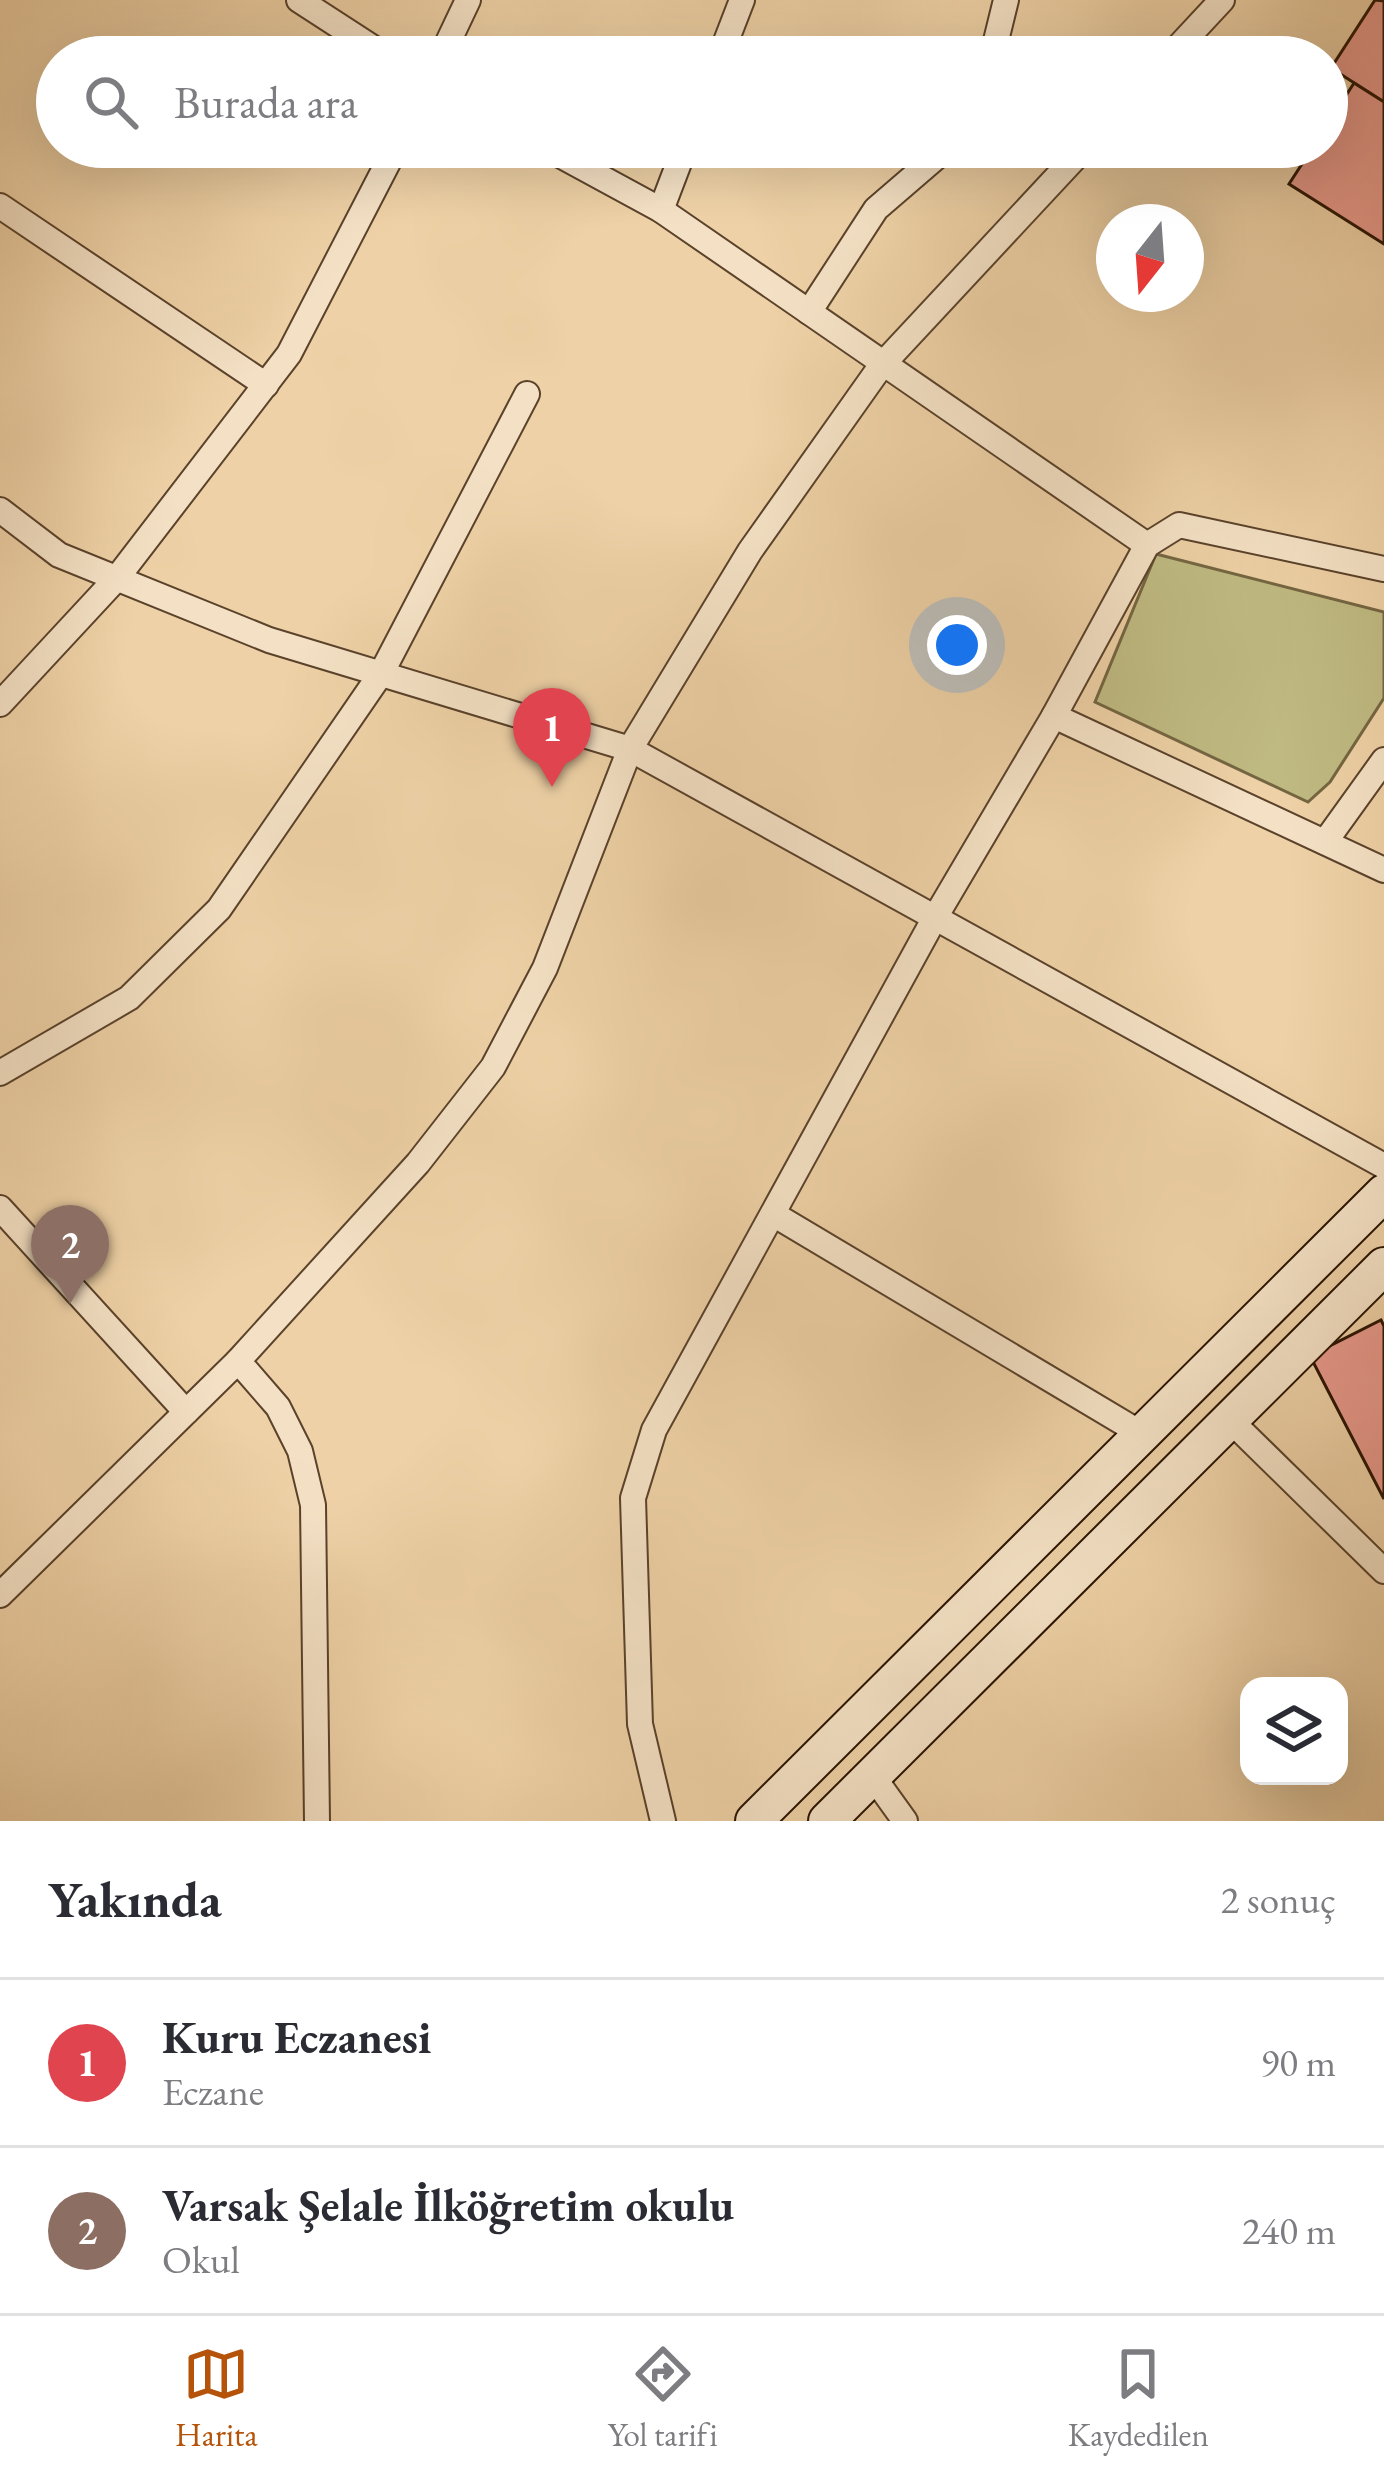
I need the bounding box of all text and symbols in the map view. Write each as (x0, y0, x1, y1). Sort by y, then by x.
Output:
search box (36, 36, 1348, 168)
icon: search (78, 69, 144, 135)
text: Burada ara (174, 73, 358, 131)
north arrow (1096, 204, 1204, 312)
your location (927, 615, 987, 675)
pin: 1 (513, 688, 591, 787)
pin: 2 (31, 1205, 109, 1304)
map controls (1240, 1677, 1348, 1785)
button: layers (1240, 1677, 1348, 1785)
text: Yakında (48, 1866, 222, 1932)
text: 2 sonuç (1221, 1874, 1336, 1925)
text: Kuru Eczanesi (162, 2008, 431, 2066)
text: 1 (77, 2037, 97, 2088)
text: 90 m (1260, 2037, 1336, 2088)
text: Eczane (162, 2066, 264, 2117)
text: Varsak Şelale İlköğretim okulu (162, 2176, 734, 2234)
text: 2 (77, 2205, 97, 2256)
text: 240 m (1242, 2205, 1336, 2256)
text: Okul (162, 2234, 240, 2285)
tab: Harita (175, 2341, 258, 2456)
tab: Yol tarifi (608, 2341, 718, 2456)
tab: Kaydedilen (1068, 2341, 1209, 2456)

